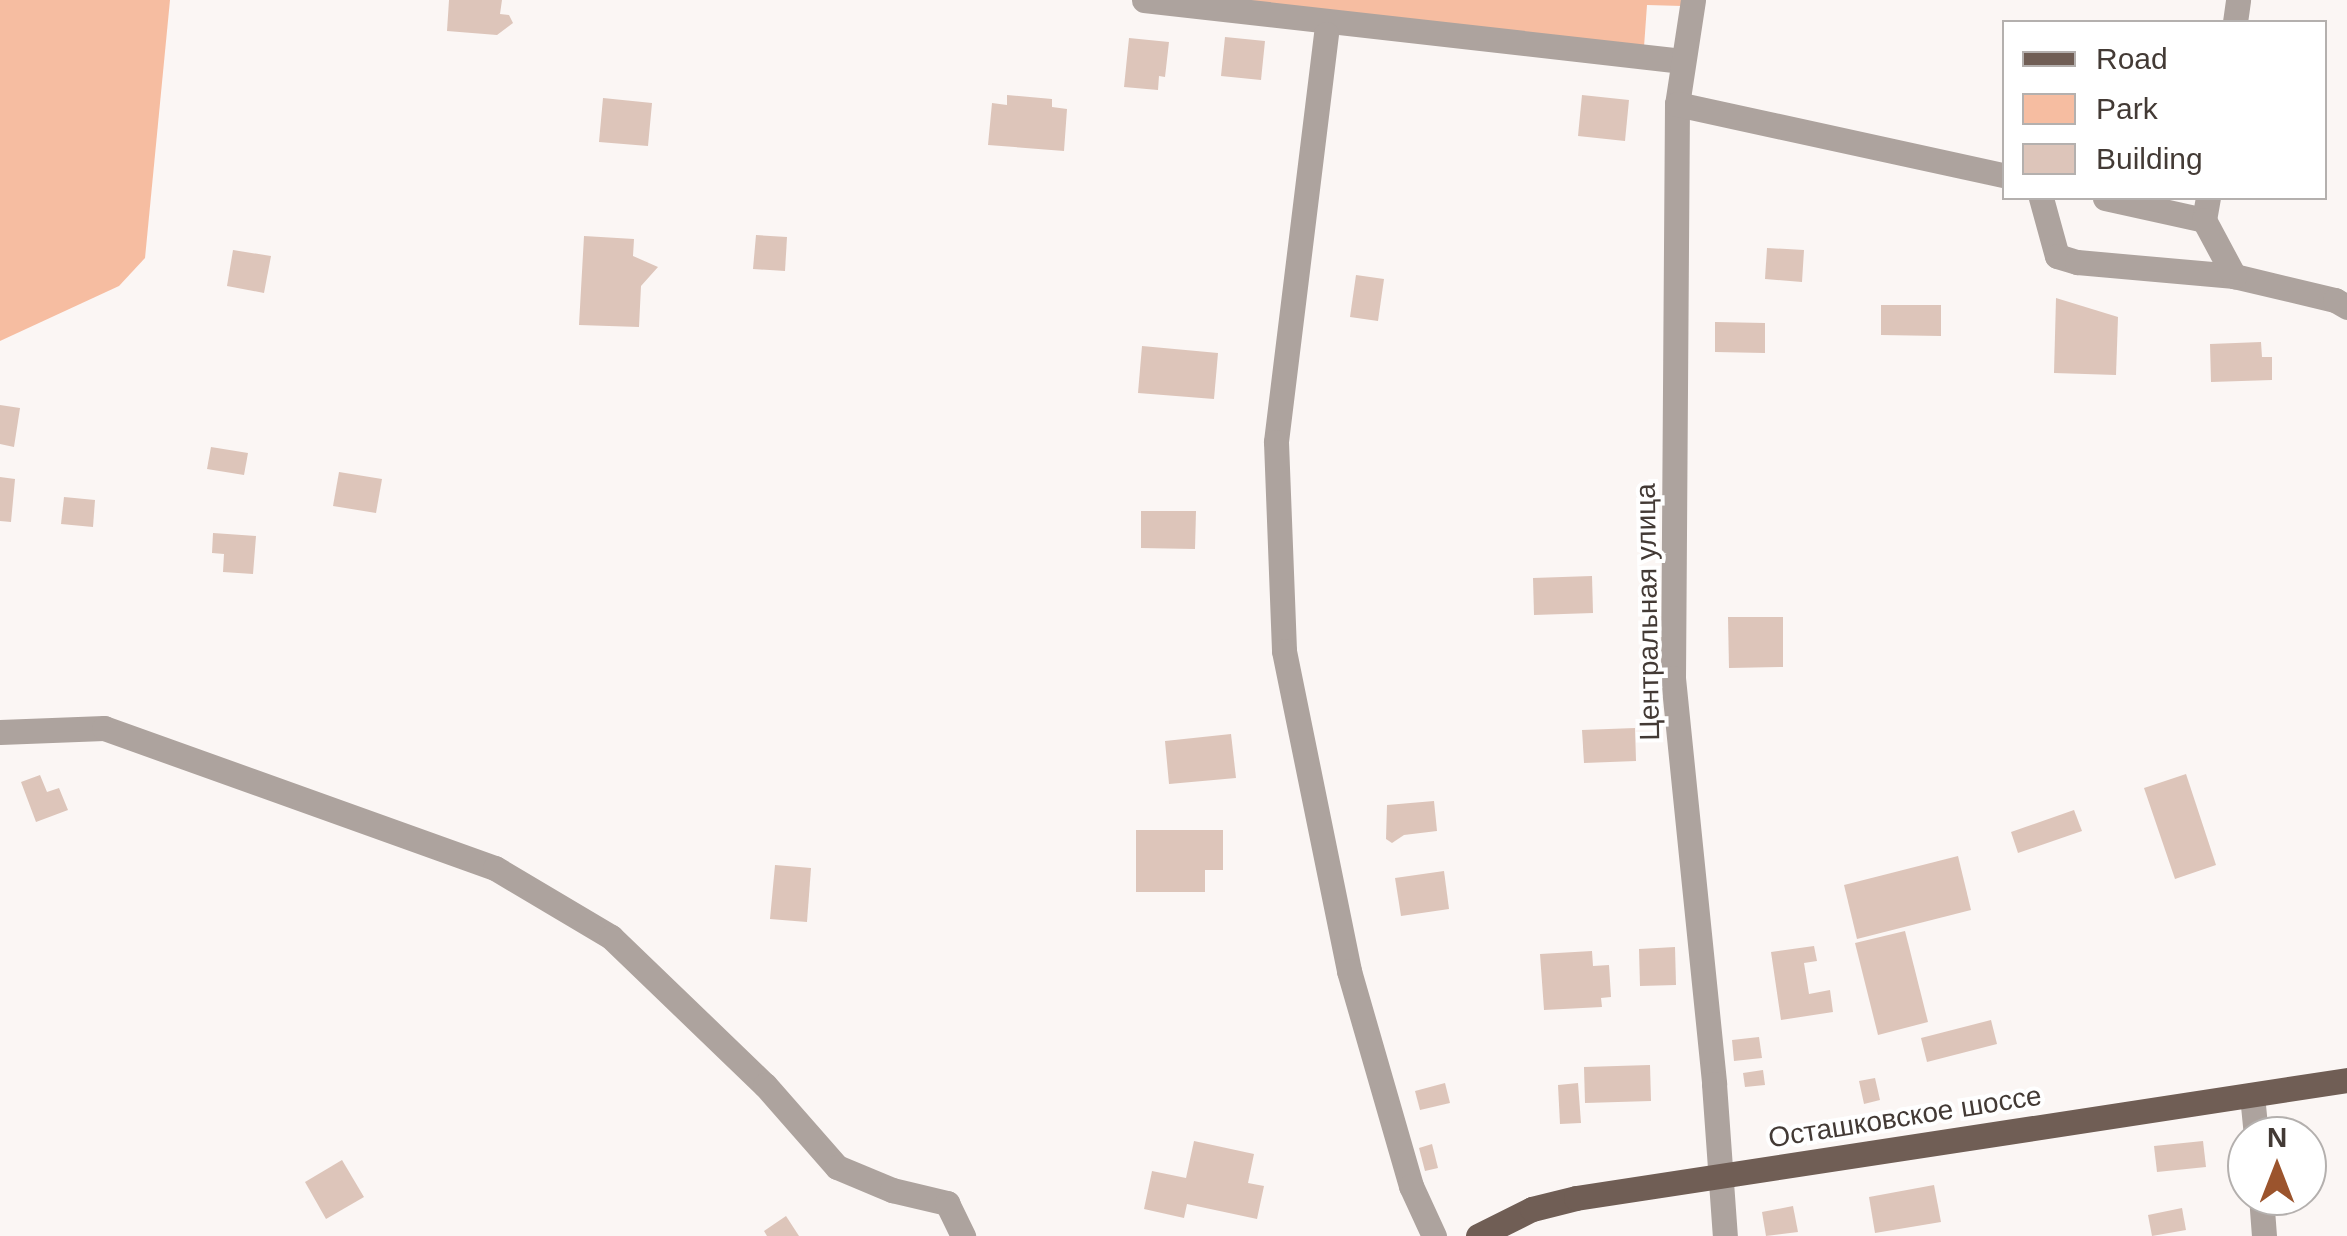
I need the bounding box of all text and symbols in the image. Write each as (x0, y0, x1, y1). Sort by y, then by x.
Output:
legend (2002, 20, 2327, 200)
text: Road (2096, 42, 2168, 75)
text: Park (2096, 92, 2158, 125)
text: Building (2096, 142, 2203, 175)
street label: Центральная улица (1629, 483, 1667, 741)
street label: Осташковское шоссе (1766, 1079, 2044, 1155)
north arrow (2227, 1116, 2327, 1216)
text: N (2267, 1122, 2287, 1153)

